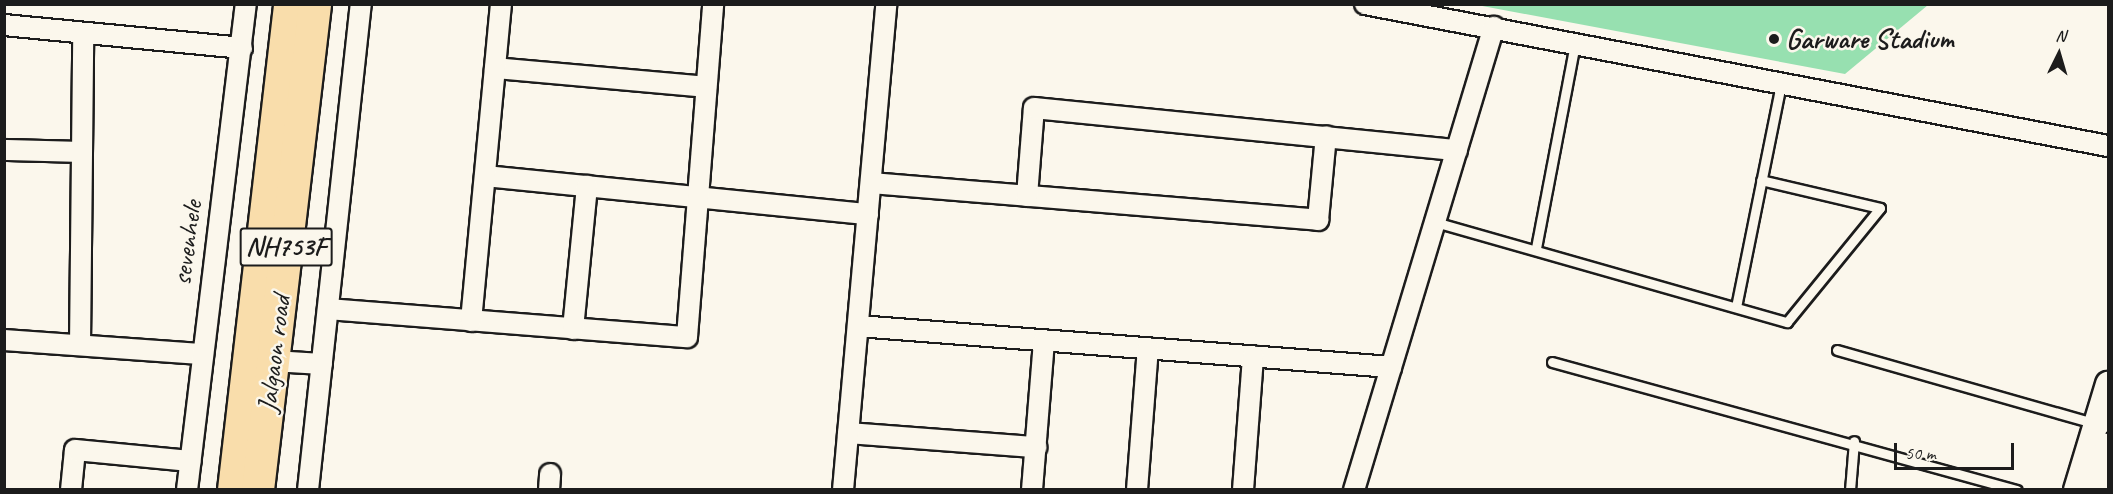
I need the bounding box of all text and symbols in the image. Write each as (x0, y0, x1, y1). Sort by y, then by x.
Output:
place label: Garware Stadium (1786, 22, 1954, 56)
north arrow (2029, 24, 2089, 84)
text: N (2055, 26, 2066, 46)
marker: Garware Stadium (1767, 32, 1781, 46)
street label: sevenhele (164, 198, 210, 288)
road number: NH753F (240, 223, 332, 271)
street label: Jalgaon road (250, 293, 298, 415)
scale bar (1897, 431, 2017, 469)
text: 50 m (1905, 442, 1936, 464)

